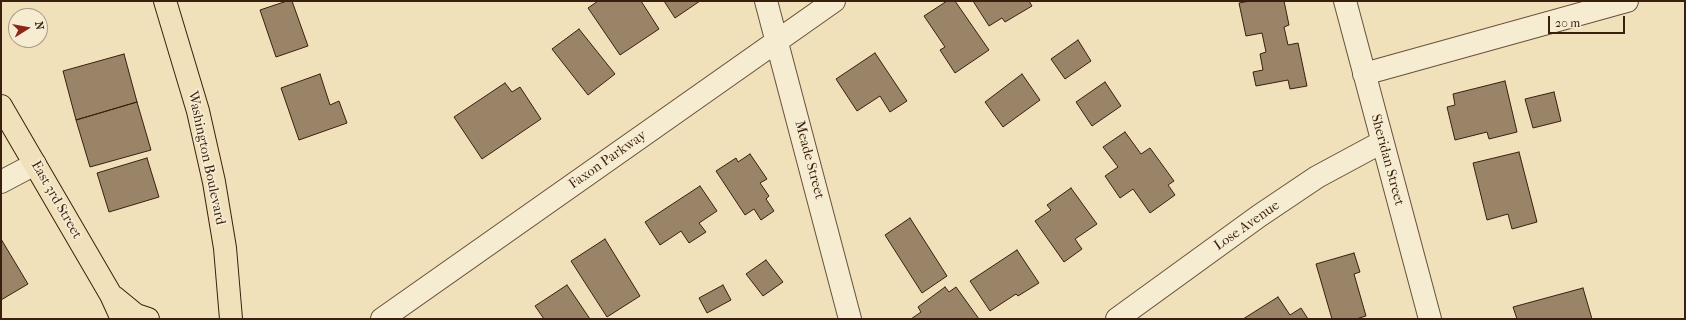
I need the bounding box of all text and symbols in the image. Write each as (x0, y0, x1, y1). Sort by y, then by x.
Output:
north arrow (8, 8, 48, 48)
scale bar (1550, 8, 1627, 34)
text: 20 m (1555, 16, 1580, 30)
text: N (32, 20, 46, 31)
street label: Washington Boulevard (184, 89, 228, 227)
street label: Sheridan Street (1367, 112, 1407, 208)
street label: Meade Street (790, 119, 828, 201)
street label: Faxon Parkway (566, 127, 650, 193)
street label: East 3rd Street (27, 158, 85, 242)
street label: Lose Avenue (1211, 197, 1283, 255)

